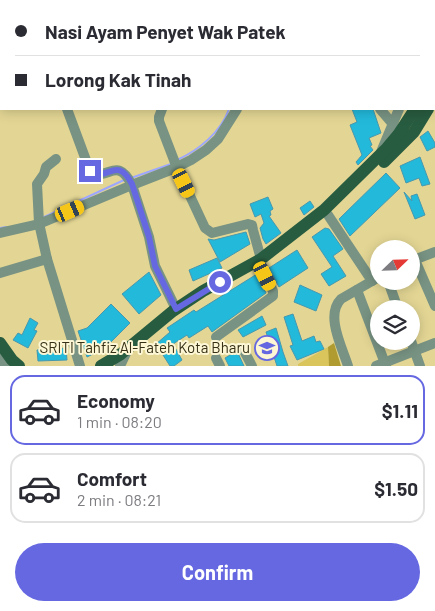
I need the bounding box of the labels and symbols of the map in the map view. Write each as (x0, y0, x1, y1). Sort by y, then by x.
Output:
route end (79, 160, 101, 182)
car (170, 166, 197, 200)
car (53, 198, 86, 224)
north arrow (370, 240, 420, 290)
car (251, 259, 278, 293)
route start (209, 271, 231, 293)
school or university icon: SRITI Tahfiz Al-Fateh Kota Bharu (254, 335, 280, 361)
place label: SRITI Tahfiz Al-Fateh Kota Bharu (40, 338, 250, 356)

